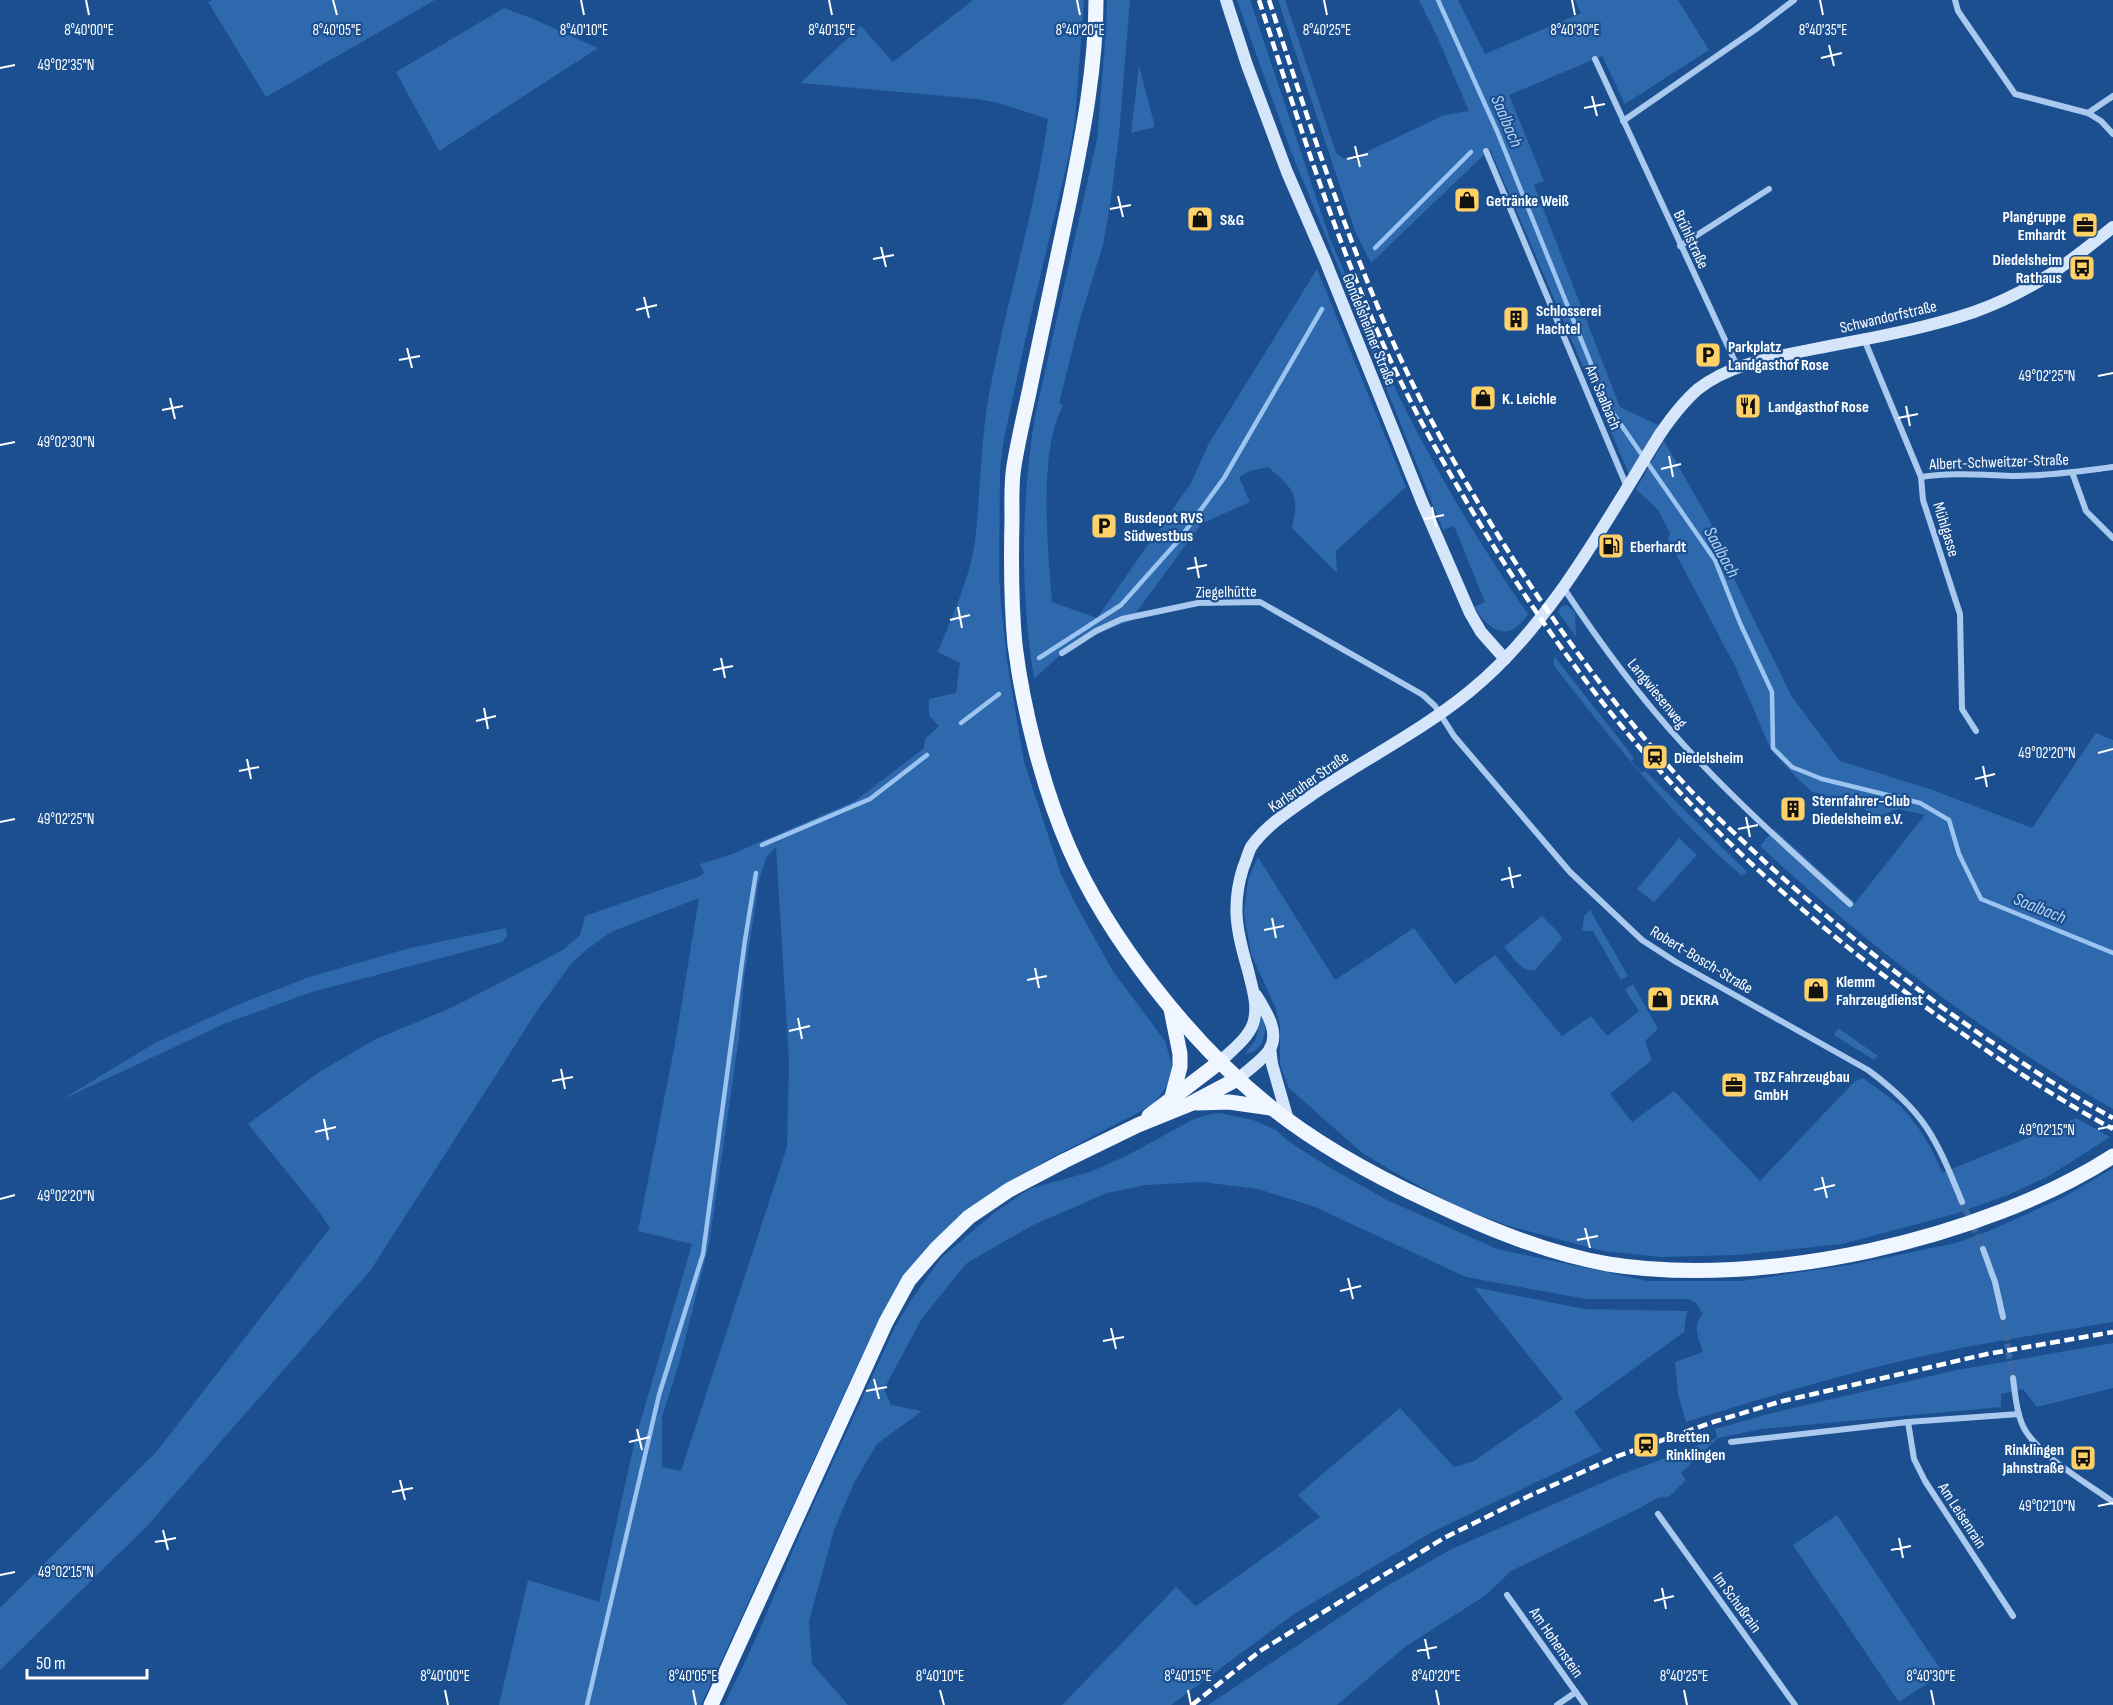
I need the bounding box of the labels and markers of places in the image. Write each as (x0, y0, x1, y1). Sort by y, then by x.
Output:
shop icon: Getränke Weiß (1452, 185, 1482, 215)
place label: Getränke Weiß (1486, 192, 1570, 211)
shop icon: S&G (1185, 204, 1215, 234)
place label: Plangruppe Emhardt (2003, 208, 2066, 245)
office icon: Plangruppe Emhardt (2070, 210, 2100, 240)
place label: S&G (1220, 211, 1244, 230)
place label: Diedelsheim Rathaus (1993, 251, 2062, 288)
bus stop icon: Diedelsheim Rathaus (2067, 253, 2097, 283)
place label: Schlosserei Hachtel (1536, 302, 1601, 339)
building icon: Schlosserei Hachtel (1501, 304, 1531, 334)
place label: Parkplatz Landgasthof Rose (1728, 338, 1829, 375)
parking icon: Parkplatz Landgasthof Rose (1693, 340, 1723, 370)
shop icon: K. Leichle (1468, 383, 1498, 413)
place label: K. Leichle (1502, 390, 1557, 409)
restaurant icon: Landgasthof Rose (1733, 391, 1763, 421)
place label: Landgasthof Rose (1768, 398, 1869, 417)
place label: Busdepot RVS Südwestbus (1124, 509, 1203, 546)
parking icon: Busdepot RVS Südwestbus (1089, 511, 1119, 541)
fuel station icon: Eberhardt (1596, 531, 1626, 561)
place label: Eberhardt (1630, 538, 1686, 557)
station icon: Diedelsheim (1640, 742, 1670, 772)
place label: Diedelsheim (1674, 749, 1743, 768)
place label: Sternfahrer-Club Diedelsheim e.V. (1812, 792, 1910, 829)
building icon: Sternfahrer-Club Diedelsheim e.V. (1778, 794, 1808, 824)
place label: Klemm Fahrzeugdienst (1836, 973, 1923, 1010)
shop icon: Klemm Fahrzeugdienst (1801, 975, 1831, 1005)
shop icon: DEKRA (1645, 984, 1675, 1014)
place label: DEKRA (1680, 991, 1719, 1010)
place label: TBZ Fahrzeugbau GmbH (1754, 1068, 1850, 1105)
office icon: TBZ Fahrzeugbau GmbH (1719, 1070, 1749, 1100)
place label: Bretten Rinklingen (1666, 1428, 1725, 1465)
station icon: Bretten Rinklingen (1631, 1430, 1661, 1460)
place label: Rinklingen Jahnstraße (2002, 1441, 2064, 1478)
bus stop icon: Rinklingen Jahnstraße (2068, 1443, 2098, 1473)

